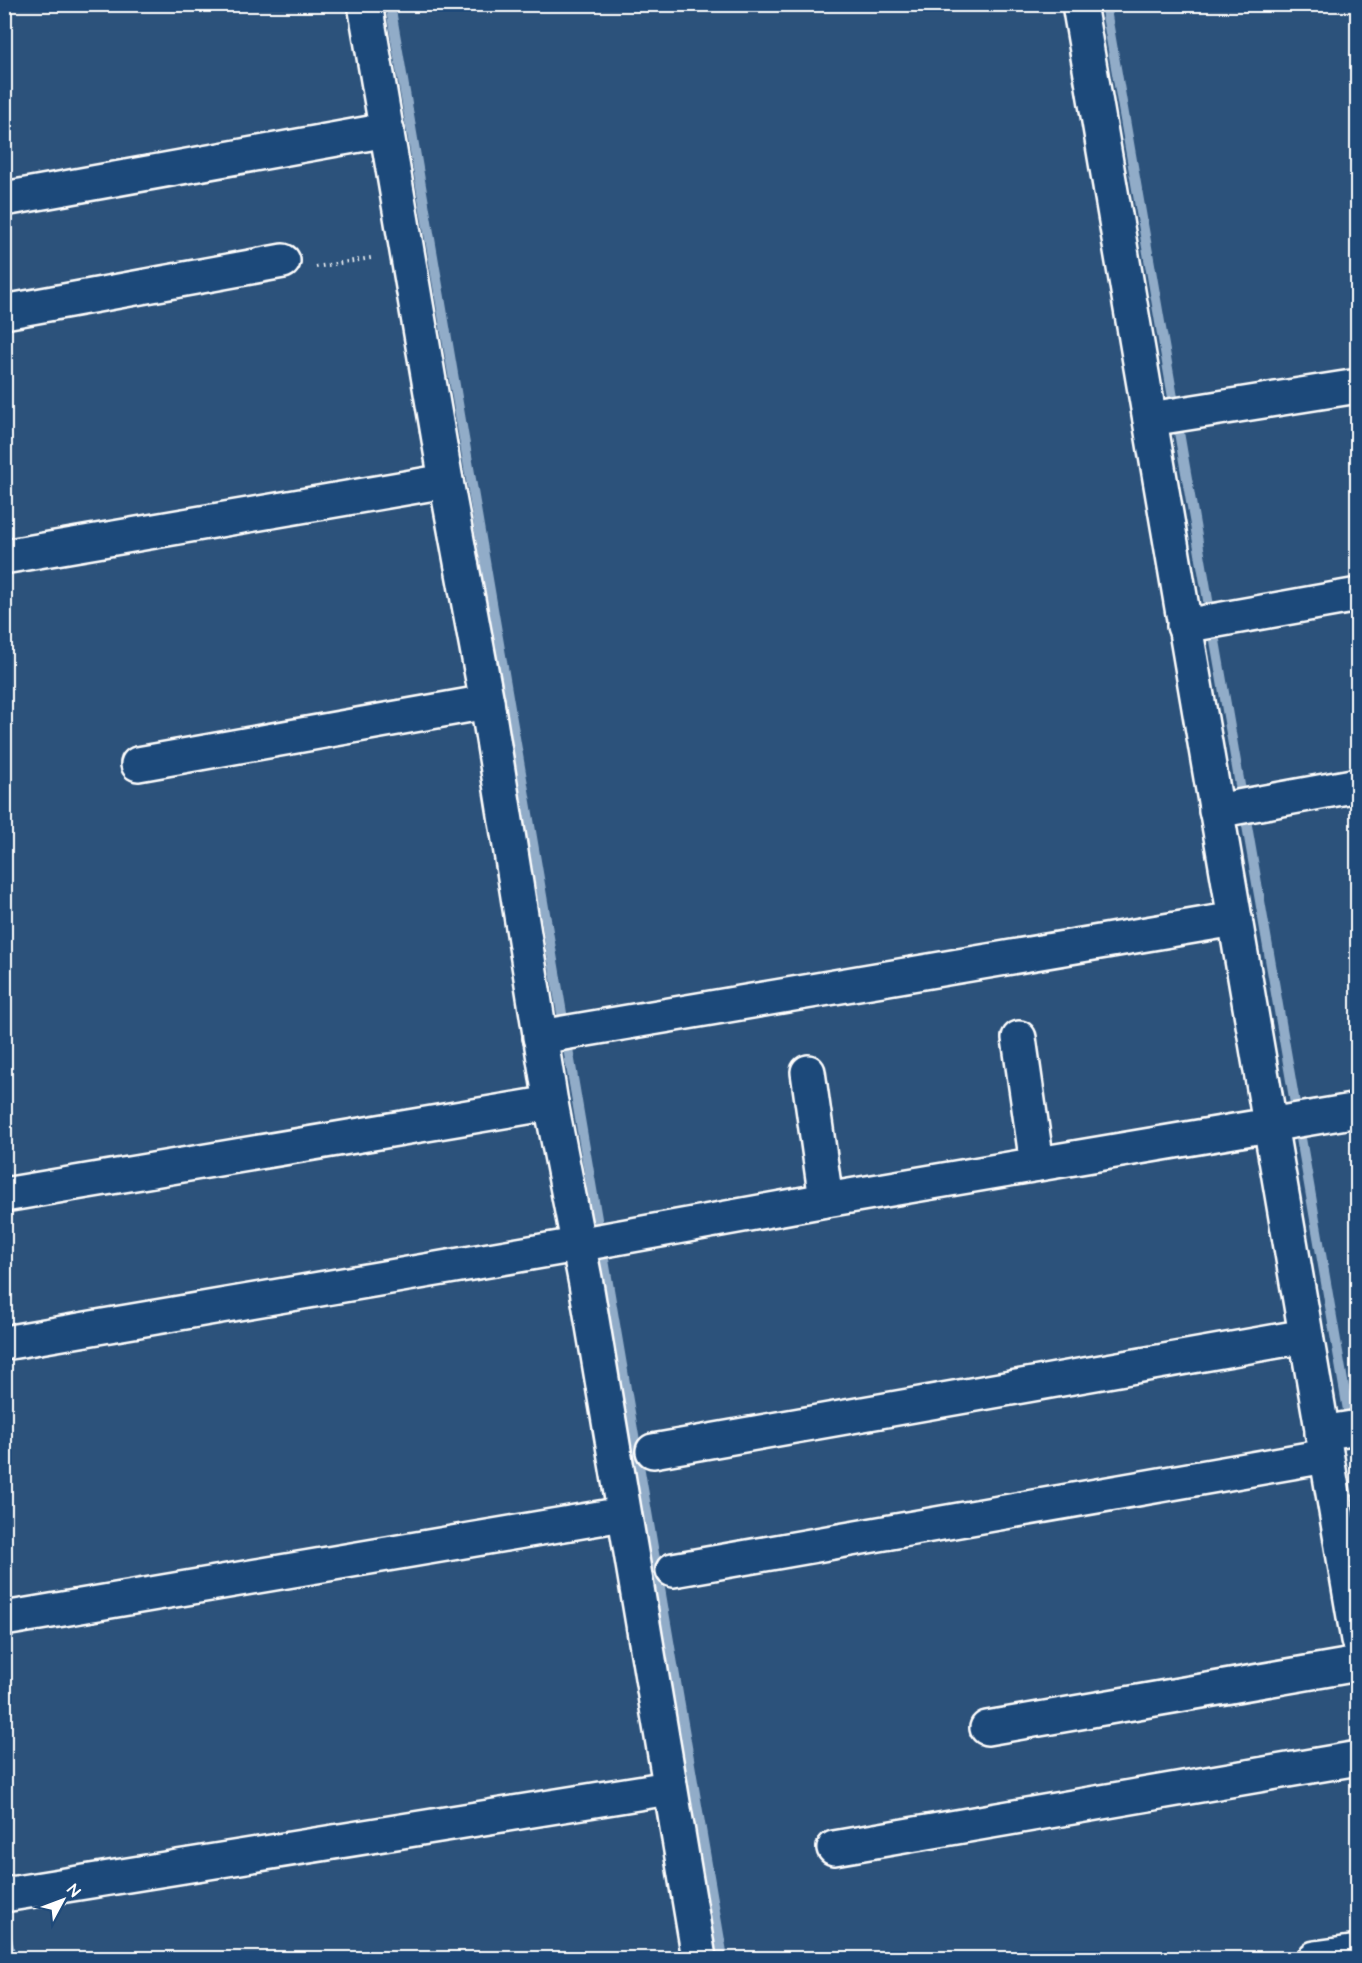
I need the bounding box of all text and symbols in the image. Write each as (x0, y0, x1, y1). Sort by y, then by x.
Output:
north arrow (33, 1870, 93, 1930)
text: N (62, 1880, 85, 1902)

